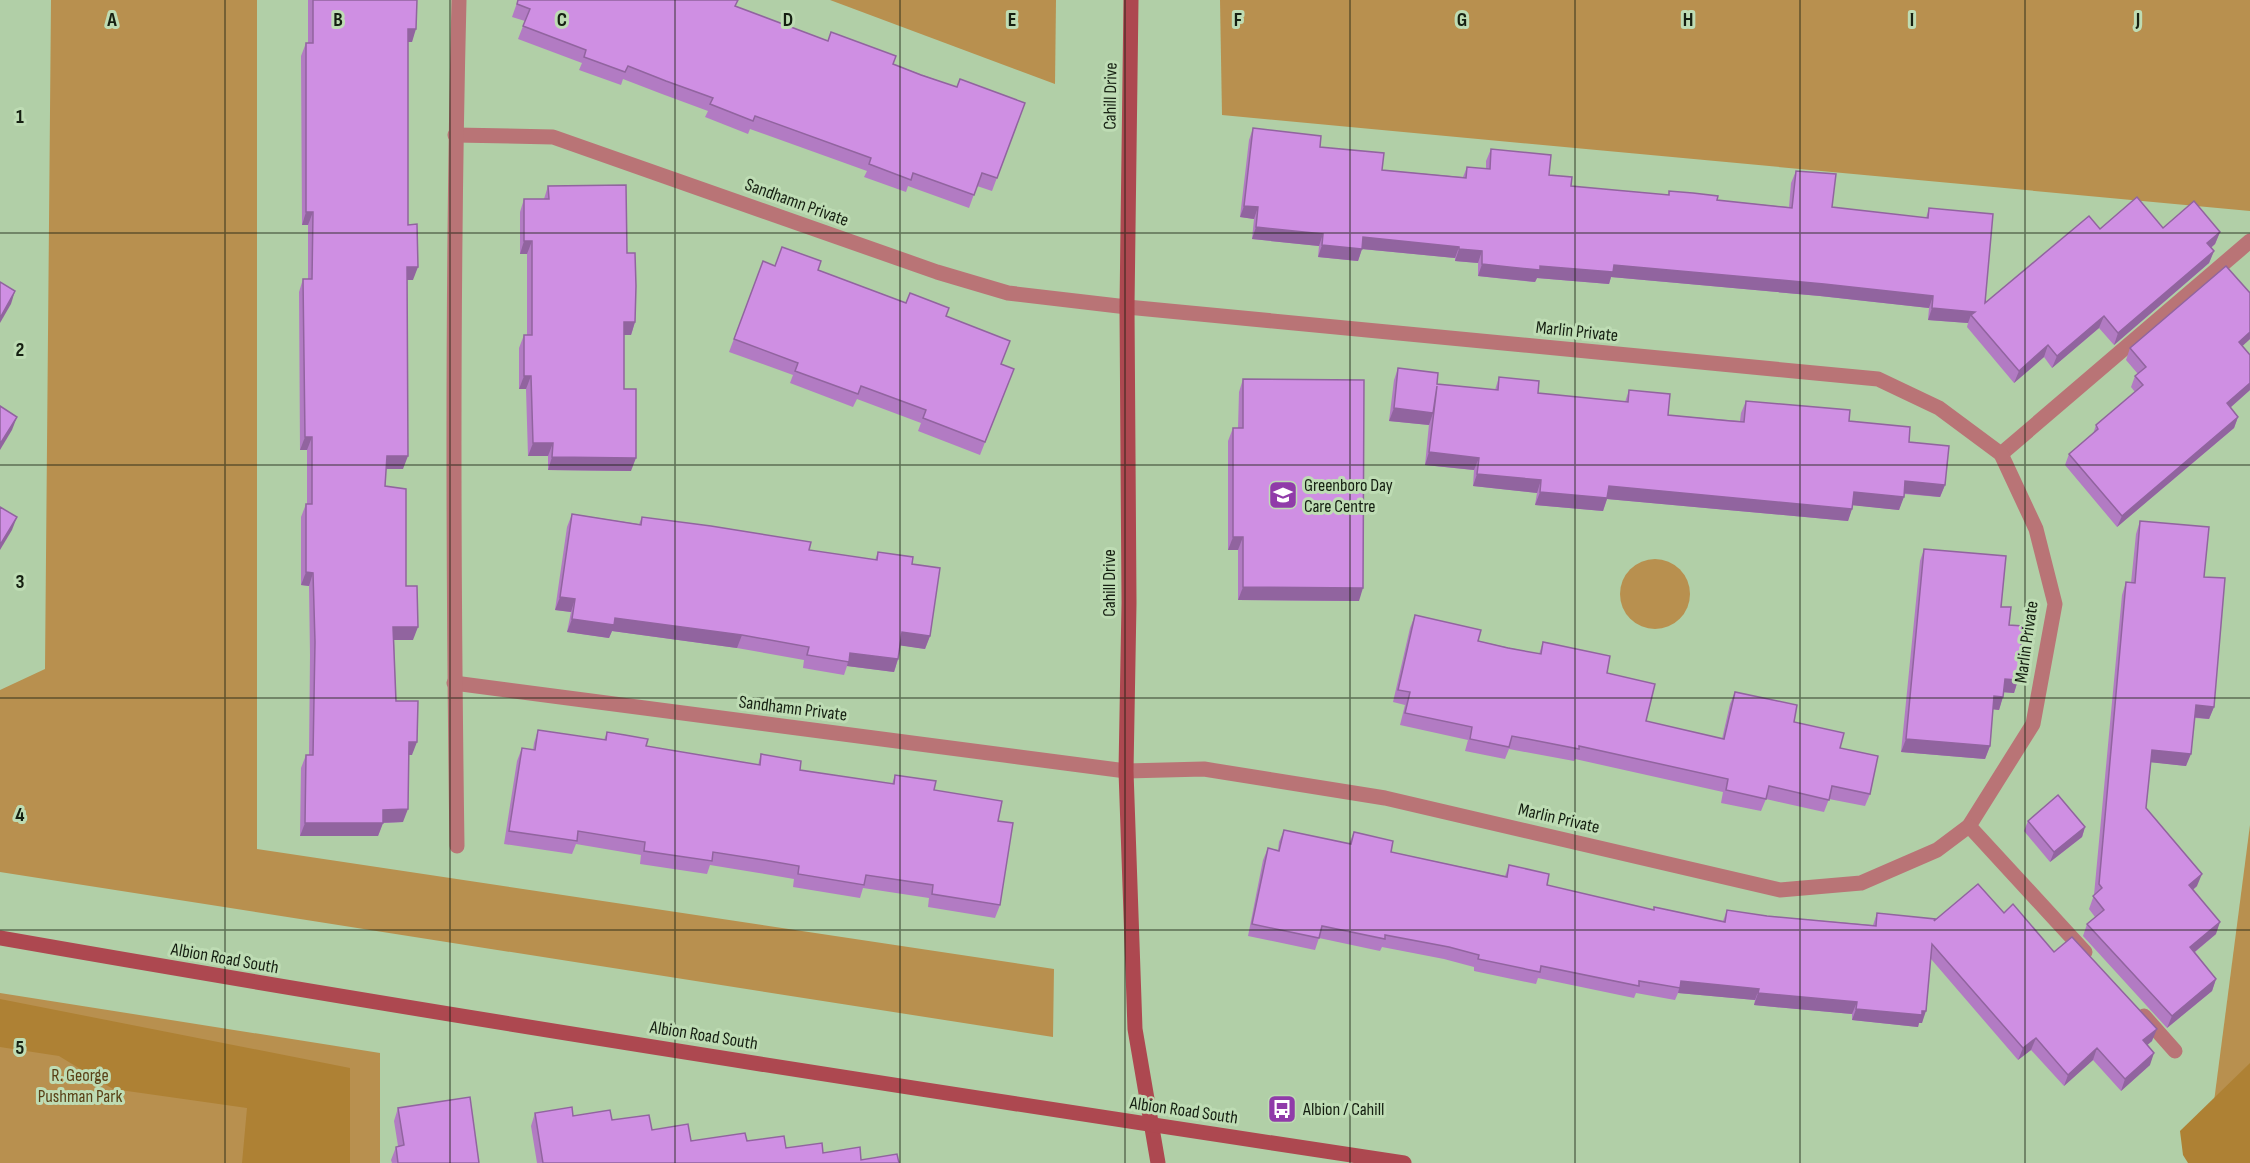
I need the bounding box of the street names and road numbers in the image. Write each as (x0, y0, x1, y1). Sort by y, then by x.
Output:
street label: Cahill Drive (1099, 62, 1122, 130)
street label: Sandhamn Private (742, 174, 852, 231)
street label: Marlin Private (1535, 317, 1619, 346)
street label: Cahill Drive (1099, 549, 1120, 617)
street label: Marlin Private (2010, 600, 2043, 685)
street label: Sandhamn Private (738, 691, 848, 726)
street label: Marlin Private (1516, 799, 1602, 838)
street label: Albion Road South (168, 939, 280, 978)
street label: Albion Road South (648, 1016, 759, 1054)
street label: Albion Road South (1128, 1092, 1239, 1128)

